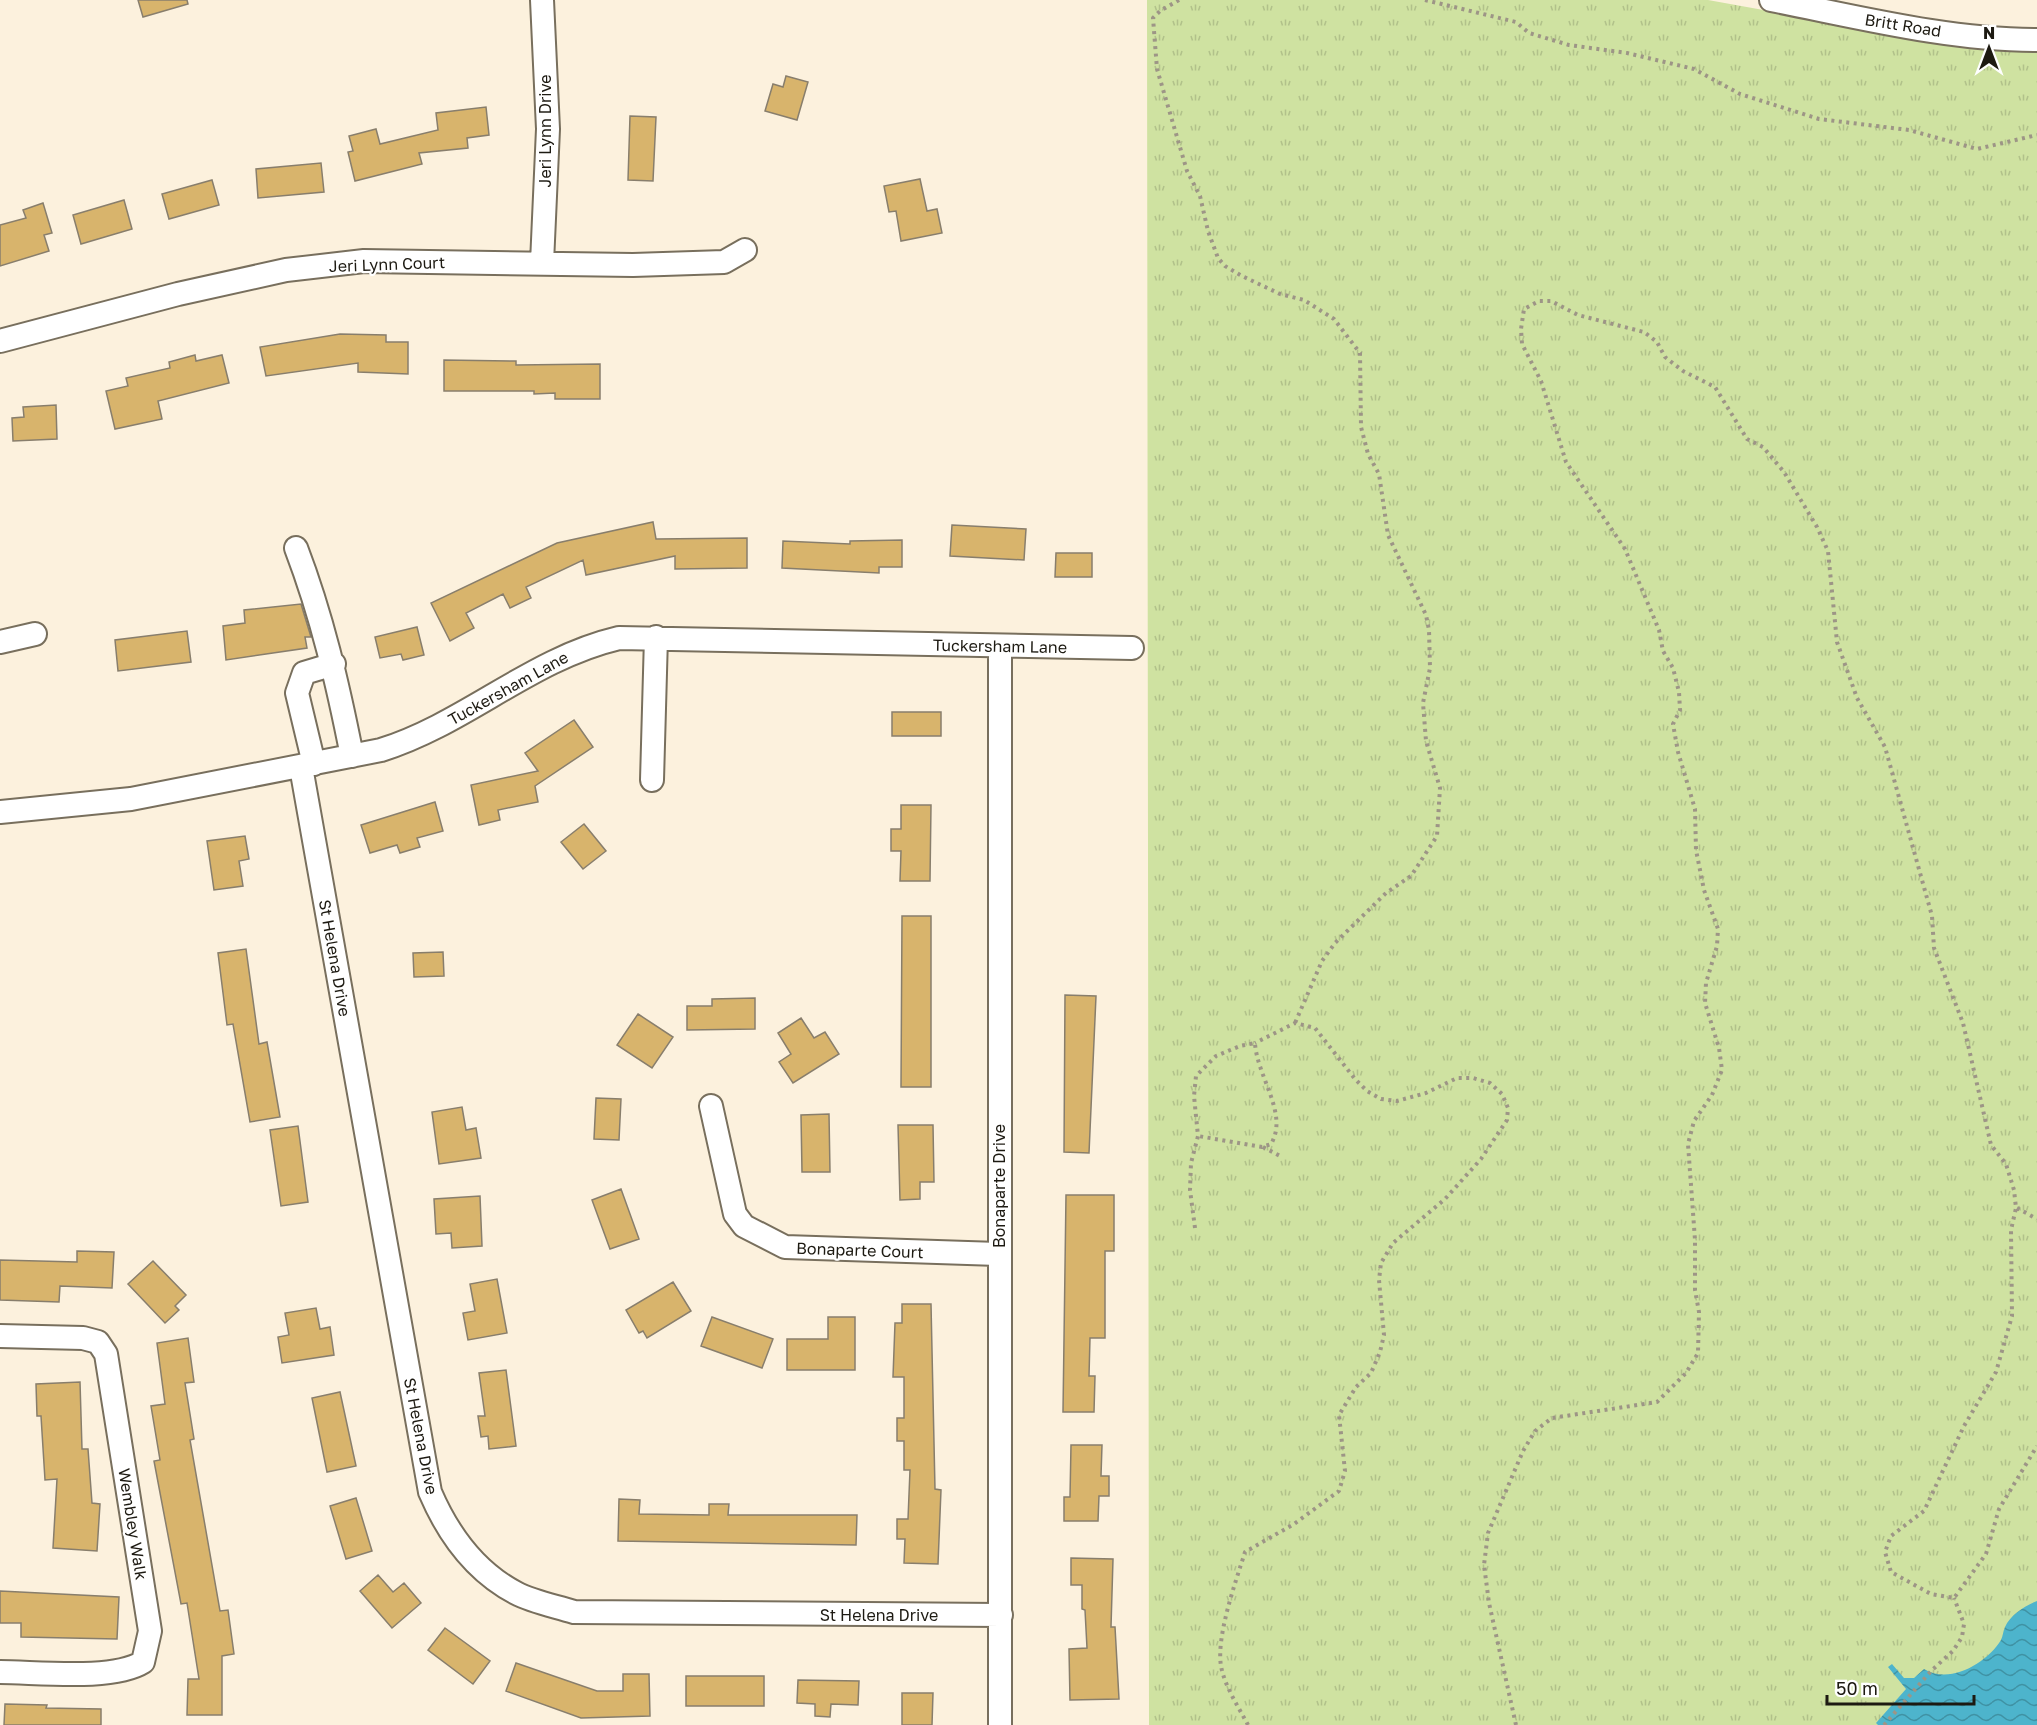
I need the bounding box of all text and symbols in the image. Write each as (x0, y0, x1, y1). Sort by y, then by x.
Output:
street label: Britt Road (1863, 9, 1943, 41)
north arrow (1959, 18, 2019, 78)
text: N (1983, 23, 1995, 43)
street label: Jeri Lynn Drive (535, 75, 555, 187)
street label: Jeri Lynn Court (329, 252, 445, 276)
street label: Tuckersham Lane (933, 635, 1067, 657)
street label: Tuckersham Lane (445, 647, 571, 729)
street label: St Helena Drive (315, 898, 355, 1018)
street label: Bonaparte Drive (989, 1124, 1009, 1248)
street label: Bonaparte Court (796, 1238, 924, 1262)
street label: St Helena Drive (400, 1376, 442, 1496)
street label: Wembley Walk (114, 1467, 152, 1581)
street label: St Helena Drive (820, 1605, 938, 1625)
scale bar (1827, 1668, 1974, 1706)
text: 50 m (1836, 1677, 1878, 1699)

